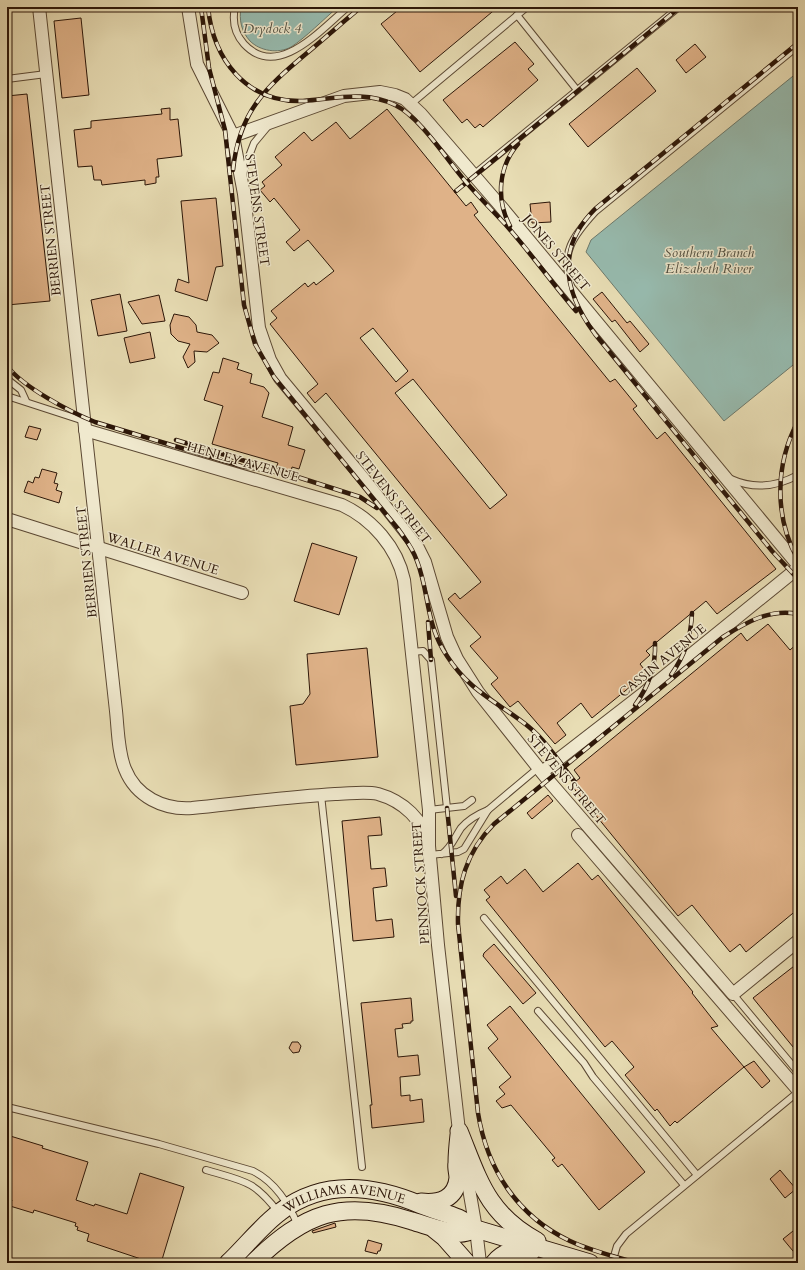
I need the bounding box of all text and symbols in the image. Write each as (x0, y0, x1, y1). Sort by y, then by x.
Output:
water label: Drydock 4 (243, 19, 302, 38)
street label: STEVENS STREET (240, 153, 274, 268)
street label: BERRIEN STREET (36, 183, 66, 297)
street label: JONES STREET (517, 209, 594, 295)
water label: Southern Branch Elizabeth River (664, 243, 754, 278)
street label: HENLEY AVENUE (185, 437, 301, 487)
street label: STEVENS STREET (351, 447, 435, 548)
street label: BERRIEN STREET (72, 505, 102, 619)
street label: WALLER AVENUE (103, 528, 221, 580)
street label: CASSIN AVENUE (615, 620, 710, 702)
street label: STEVENS STREET (523, 730, 610, 829)
street label: PENNOCK STREET (408, 821, 434, 945)
street label: WILLIAMS AVENUE (278, 1181, 408, 1218)

